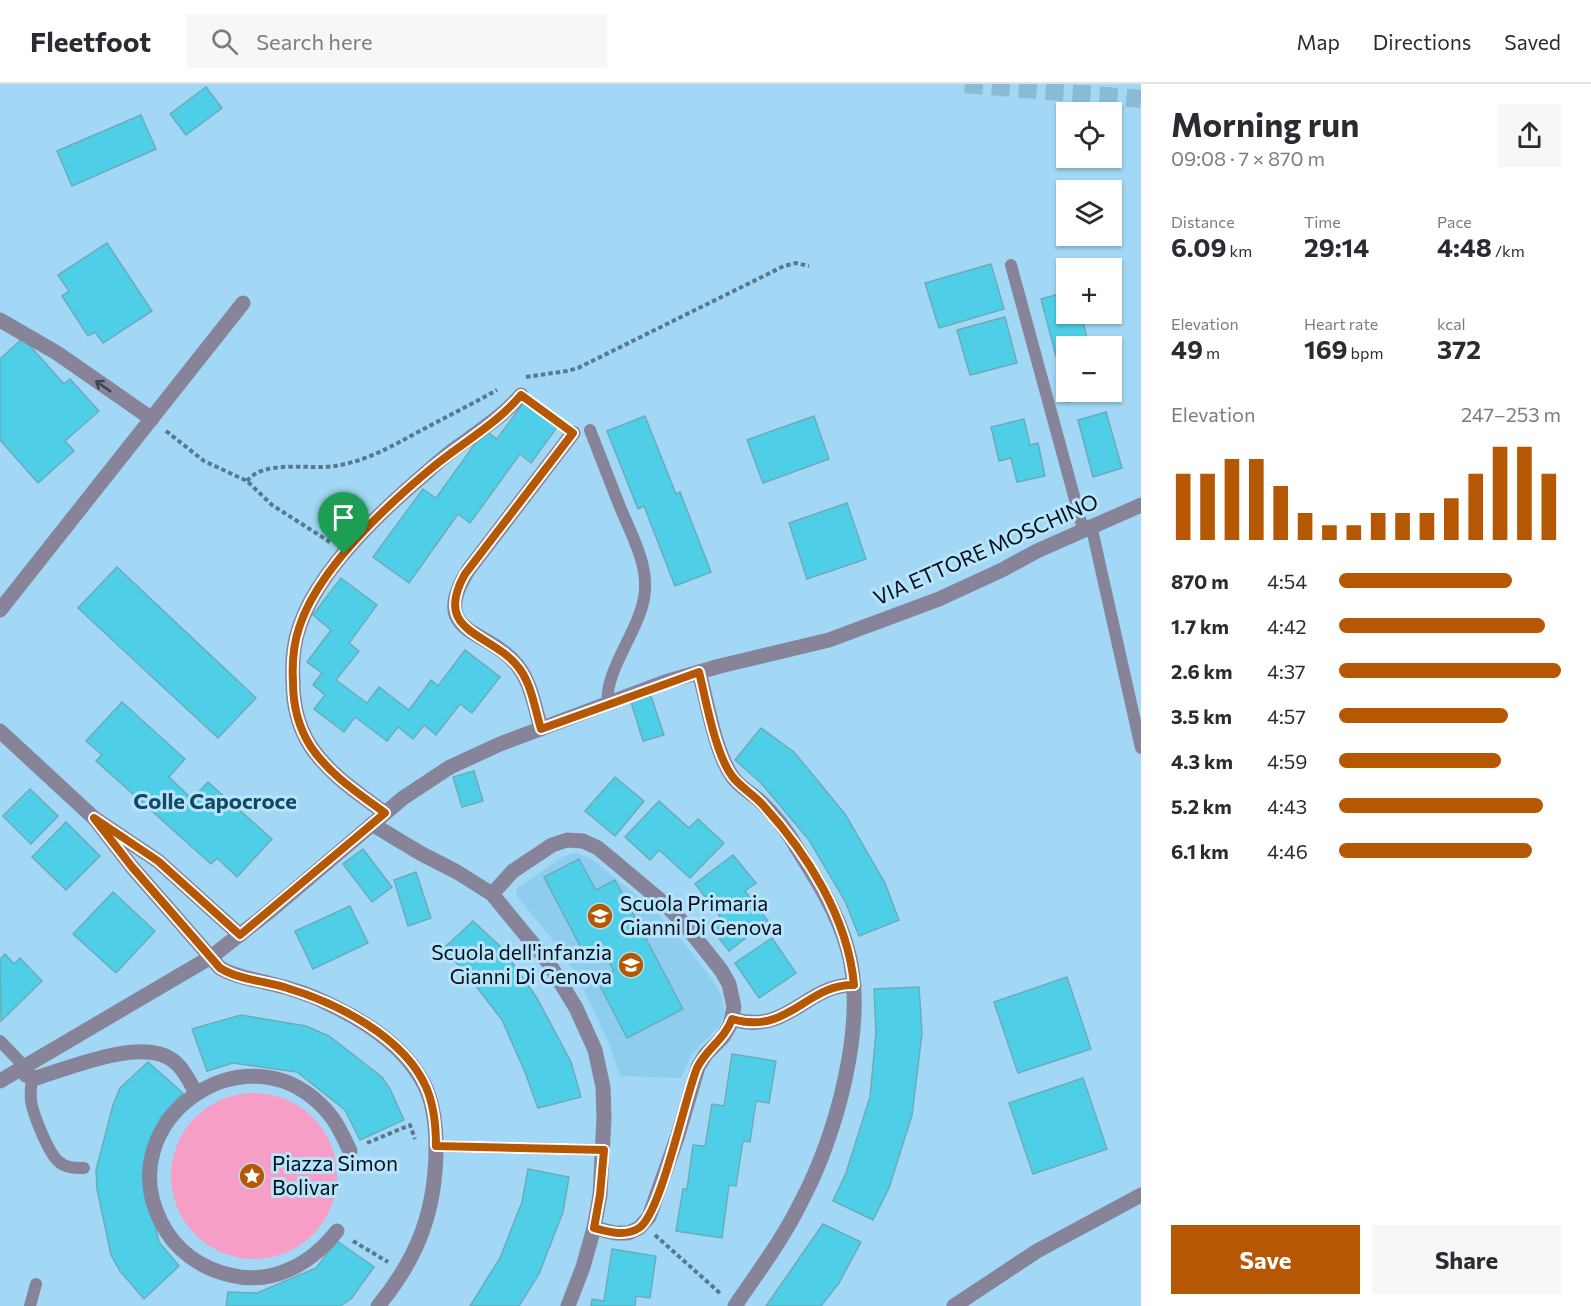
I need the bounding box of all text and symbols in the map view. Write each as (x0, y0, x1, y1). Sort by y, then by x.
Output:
search box (187, 14, 607, 68)
text: Fleetfoot (30, 24, 151, 58)
icon: search (208, 25, 241, 58)
text: Search here (256, 28, 373, 55)
text: Map (1297, 29, 1340, 54)
text: Directions (1373, 29, 1471, 54)
text: Saved (1504, 29, 1561, 54)
map controls (1056, 102, 1122, 402)
button: locate (1056, 102, 1122, 168)
text: Morning run (1171, 103, 1359, 144)
button: share (1498, 104, 1561, 167)
text: 09:08 · 7 × 870 m (1171, 146, 1325, 170)
button: layers (1056, 180, 1122, 246)
text: Distance (1171, 212, 1235, 231)
text: Time (1304, 212, 1341, 231)
text: Pace (1437, 212, 1472, 231)
text: 6.09 (1171, 231, 1227, 262)
text: 29:14 (1304, 231, 1369, 262)
text: 4:48 (1437, 231, 1492, 262)
text: km (1227, 241, 1252, 260)
text: /km (1492, 241, 1525, 260)
button: + (1056, 258, 1122, 324)
text: Elevation (1171, 314, 1239, 333)
text: Heart rate (1304, 314, 1378, 333)
text: kcal (1437, 314, 1466, 333)
text: 49 (1171, 333, 1203, 364)
text: 169 (1304, 333, 1347, 364)
text: 372 (1437, 333, 1481, 364)
button: − (1056, 336, 1122, 402)
text: m (1203, 343, 1220, 362)
text: bpm (1347, 343, 1383, 362)
one-way arrow (96, 380, 112, 392)
text: Elevation (1171, 402, 1256, 426)
text: 247–253 m (1461, 402, 1561, 426)
street label: VIA ETTORE MOSCHINO (869, 488, 1102, 610)
pin (318, 492, 369, 554)
icon: arrive (327, 501, 360, 534)
text: 870 m (1171, 569, 1229, 593)
text: 4:54 (1267, 569, 1307, 593)
text: 1.7 km (1171, 614, 1229, 638)
text: 4:42 (1267, 614, 1307, 638)
text: 2.6 km (1171, 659, 1232, 683)
text: 4:37 (1267, 659, 1306, 683)
text: 3.5 km (1171, 704, 1232, 728)
text: 4:57 (1267, 704, 1306, 728)
text: 4.3 km (1171, 749, 1233, 773)
text: 4:59 (1267, 749, 1307, 773)
district label: Colle Capocroce (133, 787, 297, 814)
text: 5.2 km (1171, 794, 1232, 818)
text: 4:43 (1267, 794, 1307, 818)
text: 6.1 km (1171, 839, 1229, 863)
text: 4:46 (1267, 839, 1308, 863)
place label: Scuola Primaria Gianni Di Genova (620, 890, 782, 939)
school or university icon: Scuola Primaria Gianni Di Genova (585, 901, 615, 931)
place label: Scuola dell'infanzia Gianni Di Genova (431, 939, 612, 988)
school or university icon: Scuola dell'infanzia Gianni Di Genova (616, 950, 646, 980)
place label: Piazza Simon Bolivar (272, 1150, 398, 1199)
place icon: Piazza Simon Bolivar (237, 1161, 267, 1191)
button: Save (1171, 1225, 1360, 1294)
button: Share (1372, 1225, 1561, 1294)

